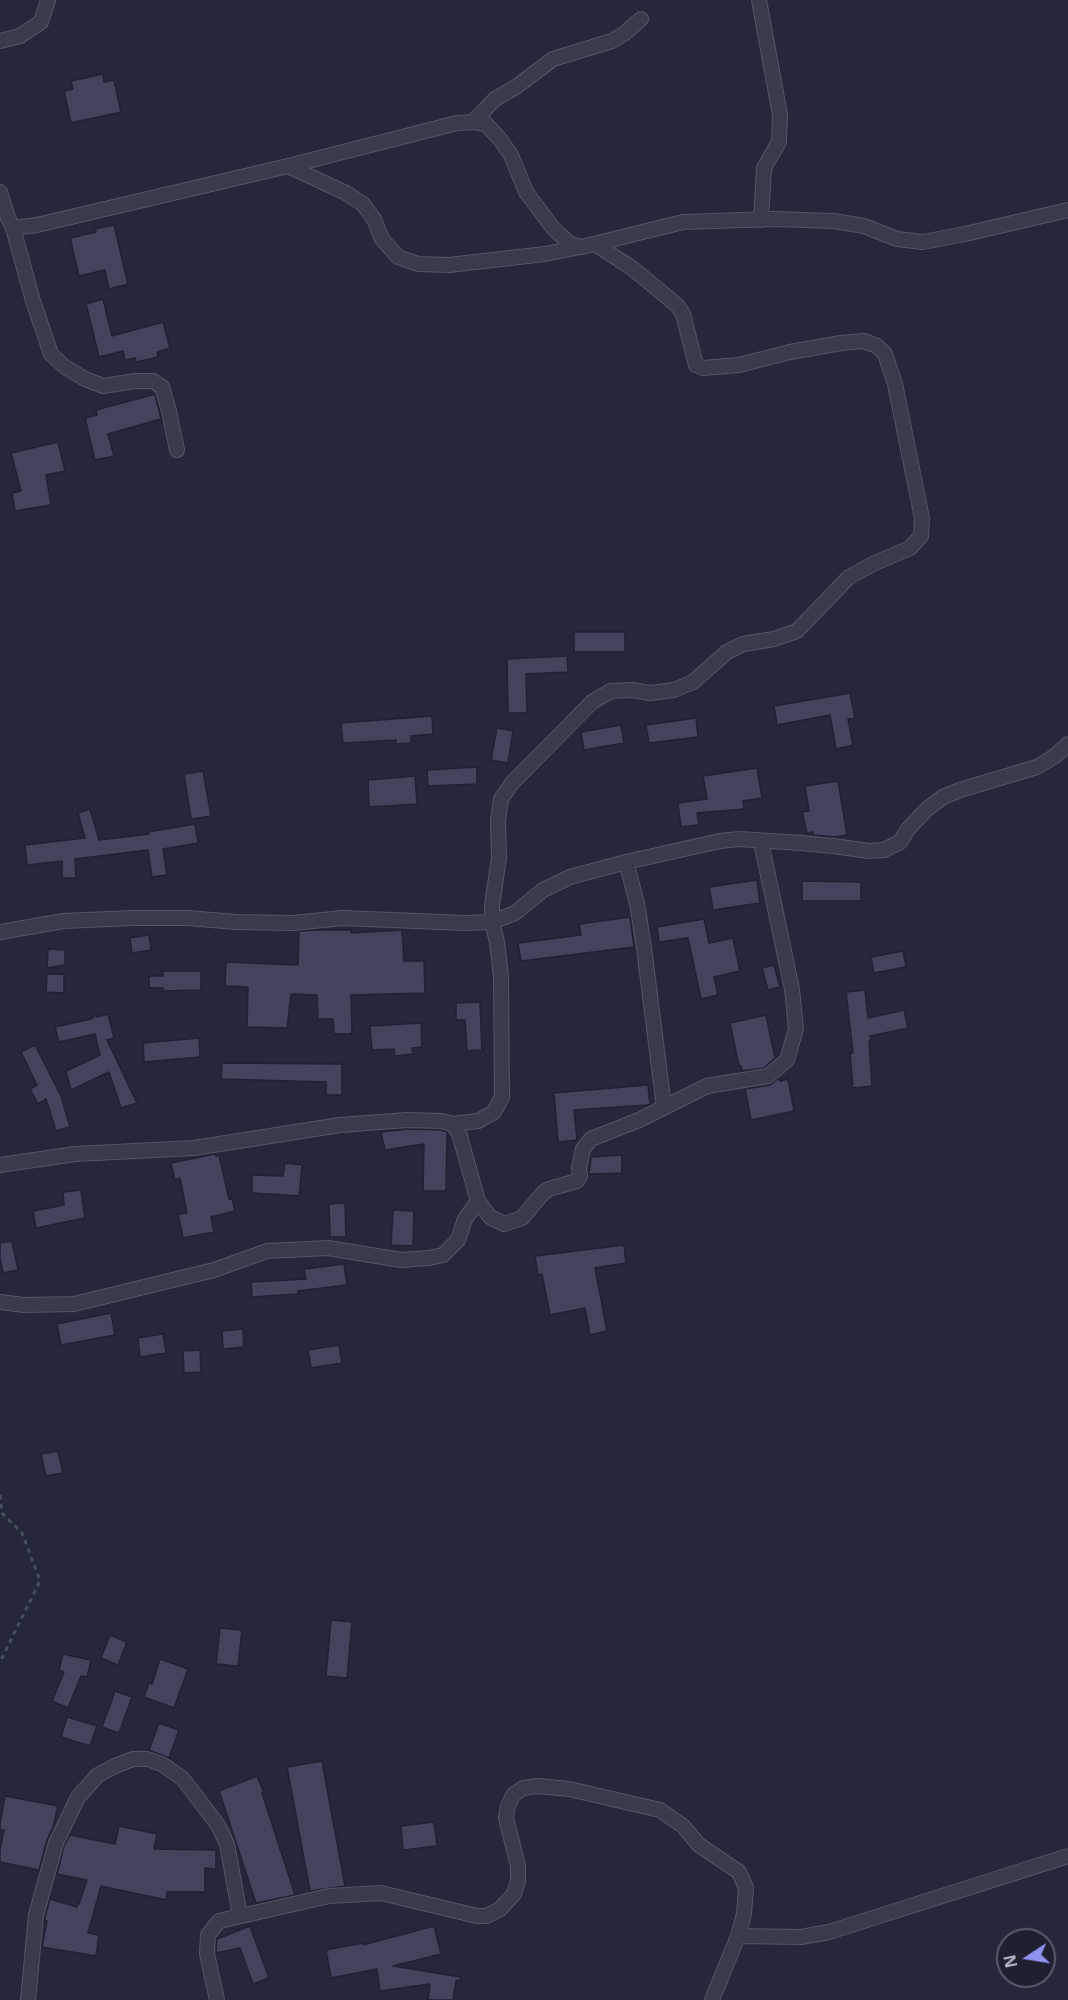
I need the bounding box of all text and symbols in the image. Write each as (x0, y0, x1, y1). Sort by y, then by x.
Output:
north arrow (996, 1928, 1056, 1988)
text: N (998, 1953, 1022, 1970)

